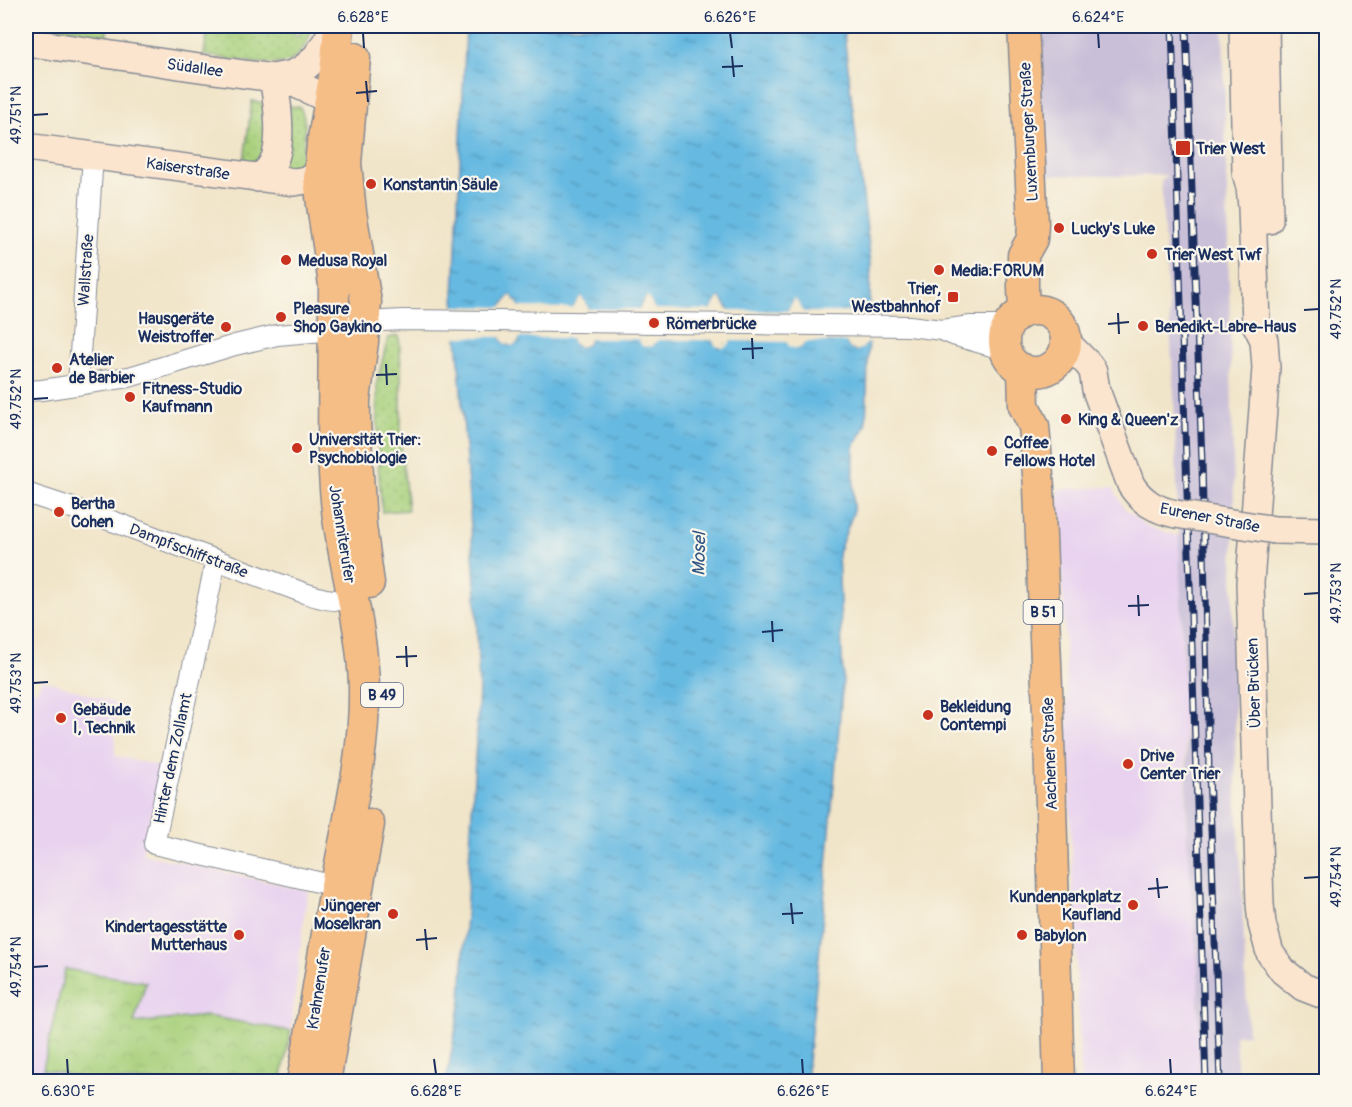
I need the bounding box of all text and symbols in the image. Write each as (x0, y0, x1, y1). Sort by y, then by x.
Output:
text: 6.628°E (337, 8, 389, 27)
text: 6.626°E (704, 8, 756, 27)
text: 6.624°E (1072, 8, 1124, 27)
street label: Südallee (166, 54, 224, 82)
street label: Luxemburger Straße (1015, 62, 1043, 202)
text: 49.751°N (7, 86, 26, 144)
marker: Trier West (1174, 139, 1192, 157)
place label: Trier West (1195, 139, 1266, 159)
street label: Kaiserstraße (145, 153, 231, 185)
place label: Konstantin Säule (383, 175, 499, 195)
marker: Konstantin Säule (364, 177, 378, 191)
place label: Lucky's Luke (1071, 219, 1156, 239)
marker: Lucky's Luke (1052, 221, 1066, 235)
street label: Wallstraße (74, 233, 98, 307)
place label: Trier West Twf (1163, 245, 1263, 265)
marker: Trier West Twf (1145, 247, 1159, 261)
place label: Medusa Royal (298, 251, 387, 271)
marker: Medusa Royal (279, 253, 293, 267)
place label: Media:FORUM (951, 261, 1044, 281)
marker: Media:FORUM (932, 263, 946, 277)
place label: Trier, Westbahnhof (851, 279, 941, 317)
text: 49.752°N (1327, 279, 1346, 339)
marker: Trier, Westbahnhof (946, 290, 960, 304)
place label: Pleasure Shop Gaykino (293, 299, 382, 337)
place label: Hausgeräte Weistroffer (138, 309, 215, 347)
marker: Pleasure Shop Gaykino (274, 310, 288, 324)
place label: Römerbrücke (666, 314, 757, 334)
marker: Römerbrücke (647, 316, 661, 330)
place label: Benedikt-Labre-Haus (1155, 317, 1297, 337)
marker: Benedikt-Labre-Haus (1136, 319, 1150, 333)
marker: Hausgeräte Weistroffer (219, 320, 233, 334)
place label: Atelier de Barbier (69, 350, 135, 388)
marker: Atelier de Barbier (50, 361, 64, 375)
text: 49.752°N (7, 369, 26, 429)
place label: Fitness-Studio Kaufmann (142, 379, 243, 417)
marker: Fitness-Studio Kaufmann (123, 390, 137, 404)
place label: King & Queen'z (1078, 410, 1179, 430)
marker: King & Queen'z (1059, 412, 1073, 426)
place label: Universität Trier: Psychobiologie (309, 430, 422, 468)
place label: Coffee Fellows Hotel (1004, 433, 1096, 471)
marker: Universität Trier: Psychobiologie (290, 441, 304, 455)
marker: Coffee Fellows Hotel (985, 444, 999, 458)
street label: Johanniterufer (324, 484, 360, 585)
place label: Bertha Cohen (71, 494, 116, 532)
street label: Eurener Straße (1158, 499, 1261, 537)
marker: Bertha Cohen (52, 505, 66, 519)
street label: Dampfschiffstraße (127, 519, 251, 583)
water label: Mosel (688, 530, 711, 576)
text: 49.753°N (1327, 563, 1346, 623)
road number: B 51 (1024, 600, 1062, 624)
street label: Über Brücken (1242, 637, 1266, 728)
text: 49.753°N (7, 653, 26, 713)
road number: B 49 (361, 683, 403, 707)
street label: Hinter dem Zollamt (149, 690, 197, 825)
place label: Bekleidung Contempi (940, 697, 1011, 735)
street label: Aachener Straße (1038, 697, 1062, 811)
place label: Gebäude I, Technik (73, 700, 135, 738)
marker: Bekleidung Contempi (921, 708, 935, 722)
marker: Gebäude I, Technik (54, 711, 68, 725)
place label: Drive Center Trier (1140, 746, 1221, 784)
marker: Drive Center Trier (1121, 757, 1135, 771)
text: 49.754°N (1327, 846, 1346, 908)
place label: Kundenparkplatz Kaufland (1009, 887, 1122, 925)
place label: Jüngerer Moselkran (314, 896, 381, 934)
marker: Kundenparkplatz Kaufland (1126, 898, 1140, 912)
marker: Jüngerer Moselkran (386, 907, 400, 921)
place label: Kindertagesstätte Mutterhaus (105, 917, 228, 955)
place label: Babylon (1034, 926, 1086, 946)
marker: Kindertagesstätte Mutterhaus (232, 928, 246, 942)
marker: Babylon (1015, 928, 1029, 942)
text: 49.754°N (7, 936, 26, 998)
street label: Krahnenufer (303, 945, 335, 1031)
text: 6.630°E (41, 1082, 95, 1101)
text: 6.628°E (410, 1082, 462, 1101)
text: 6.626°E (777, 1082, 829, 1101)
text: 6.624°E (1145, 1082, 1197, 1101)

